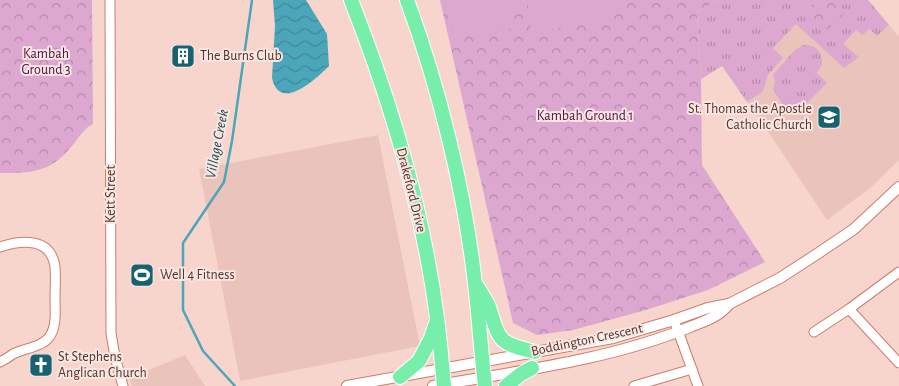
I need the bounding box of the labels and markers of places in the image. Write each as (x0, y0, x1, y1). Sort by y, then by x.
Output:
building icon: The Burns Club (170, 43, 196, 69)
place label: The Burns Club (200, 49, 282, 63)
place label: St. Thomas the Apostle Catholic Church (688, 102, 812, 132)
school or university icon: St. Thomas the Apostle Catholic Church (816, 104, 842, 130)
sports icon: Well 4 Fitness (129, 262, 155, 288)
place label: Well 4 Fitness (160, 268, 235, 282)
place label: St Stephens Anglican Church (58, 350, 147, 380)
church icon: St Stephens Anglican Church (28, 352, 54, 378)

